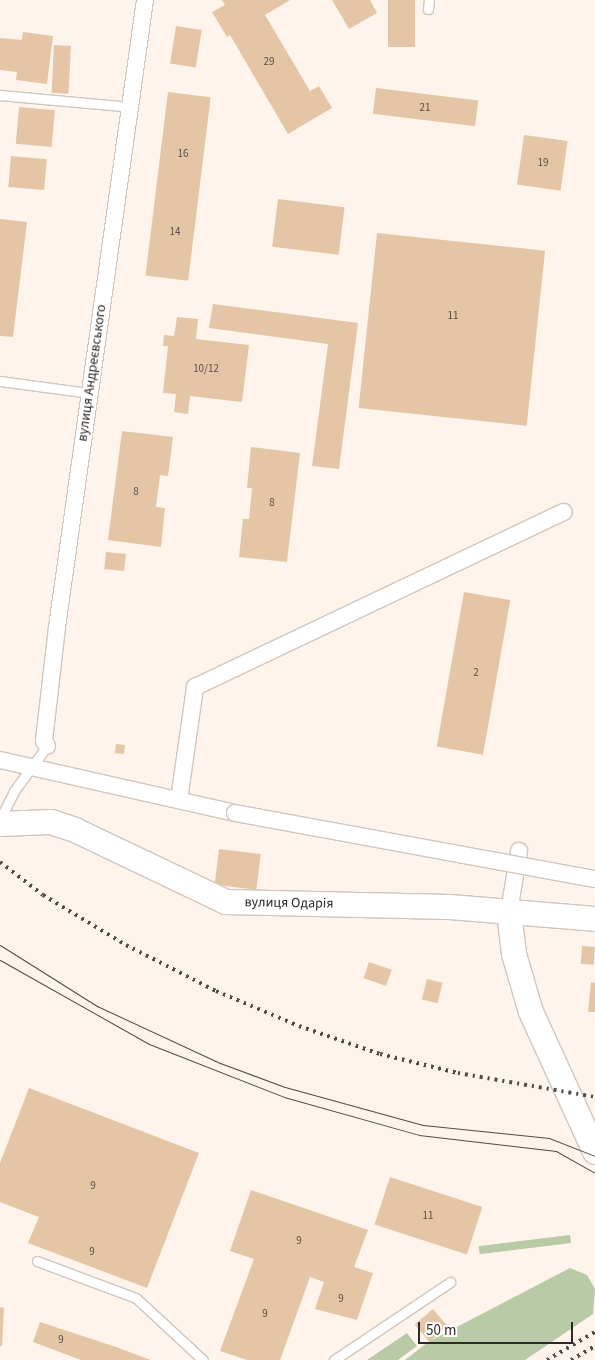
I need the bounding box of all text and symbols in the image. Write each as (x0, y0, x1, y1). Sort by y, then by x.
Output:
house number: 29 (264, 55, 274, 69)
house number: 21 (420, 101, 430, 115)
house number: 16 (178, 147, 188, 161)
house number: 19 (538, 156, 548, 170)
house number: 14 (170, 225, 180, 239)
street label: вулиця Андреєвського (74, 303, 110, 443)
house number: 11 (448, 309, 458, 323)
house number: 10/12 (193, 362, 219, 376)
house number: 8 (133, 485, 139, 499)
house number: 8 (269, 496, 275, 510)
house number: 2 (473, 666, 479, 680)
street label: вулиця Одарія (244, 894, 334, 912)
house number: 9 (90, 1179, 96, 1193)
house number: 11 (423, 1209, 433, 1223)
house number: 9 (296, 1234, 302, 1248)
house number: 9 (89, 1245, 95, 1259)
house number: 9 (338, 1292, 344, 1306)
house number: 9 (262, 1307, 268, 1321)
scale bar (420, 1312, 575, 1344)
text: 50 m (426, 1320, 456, 1341)
house number: 9 (58, 1333, 64, 1347)

